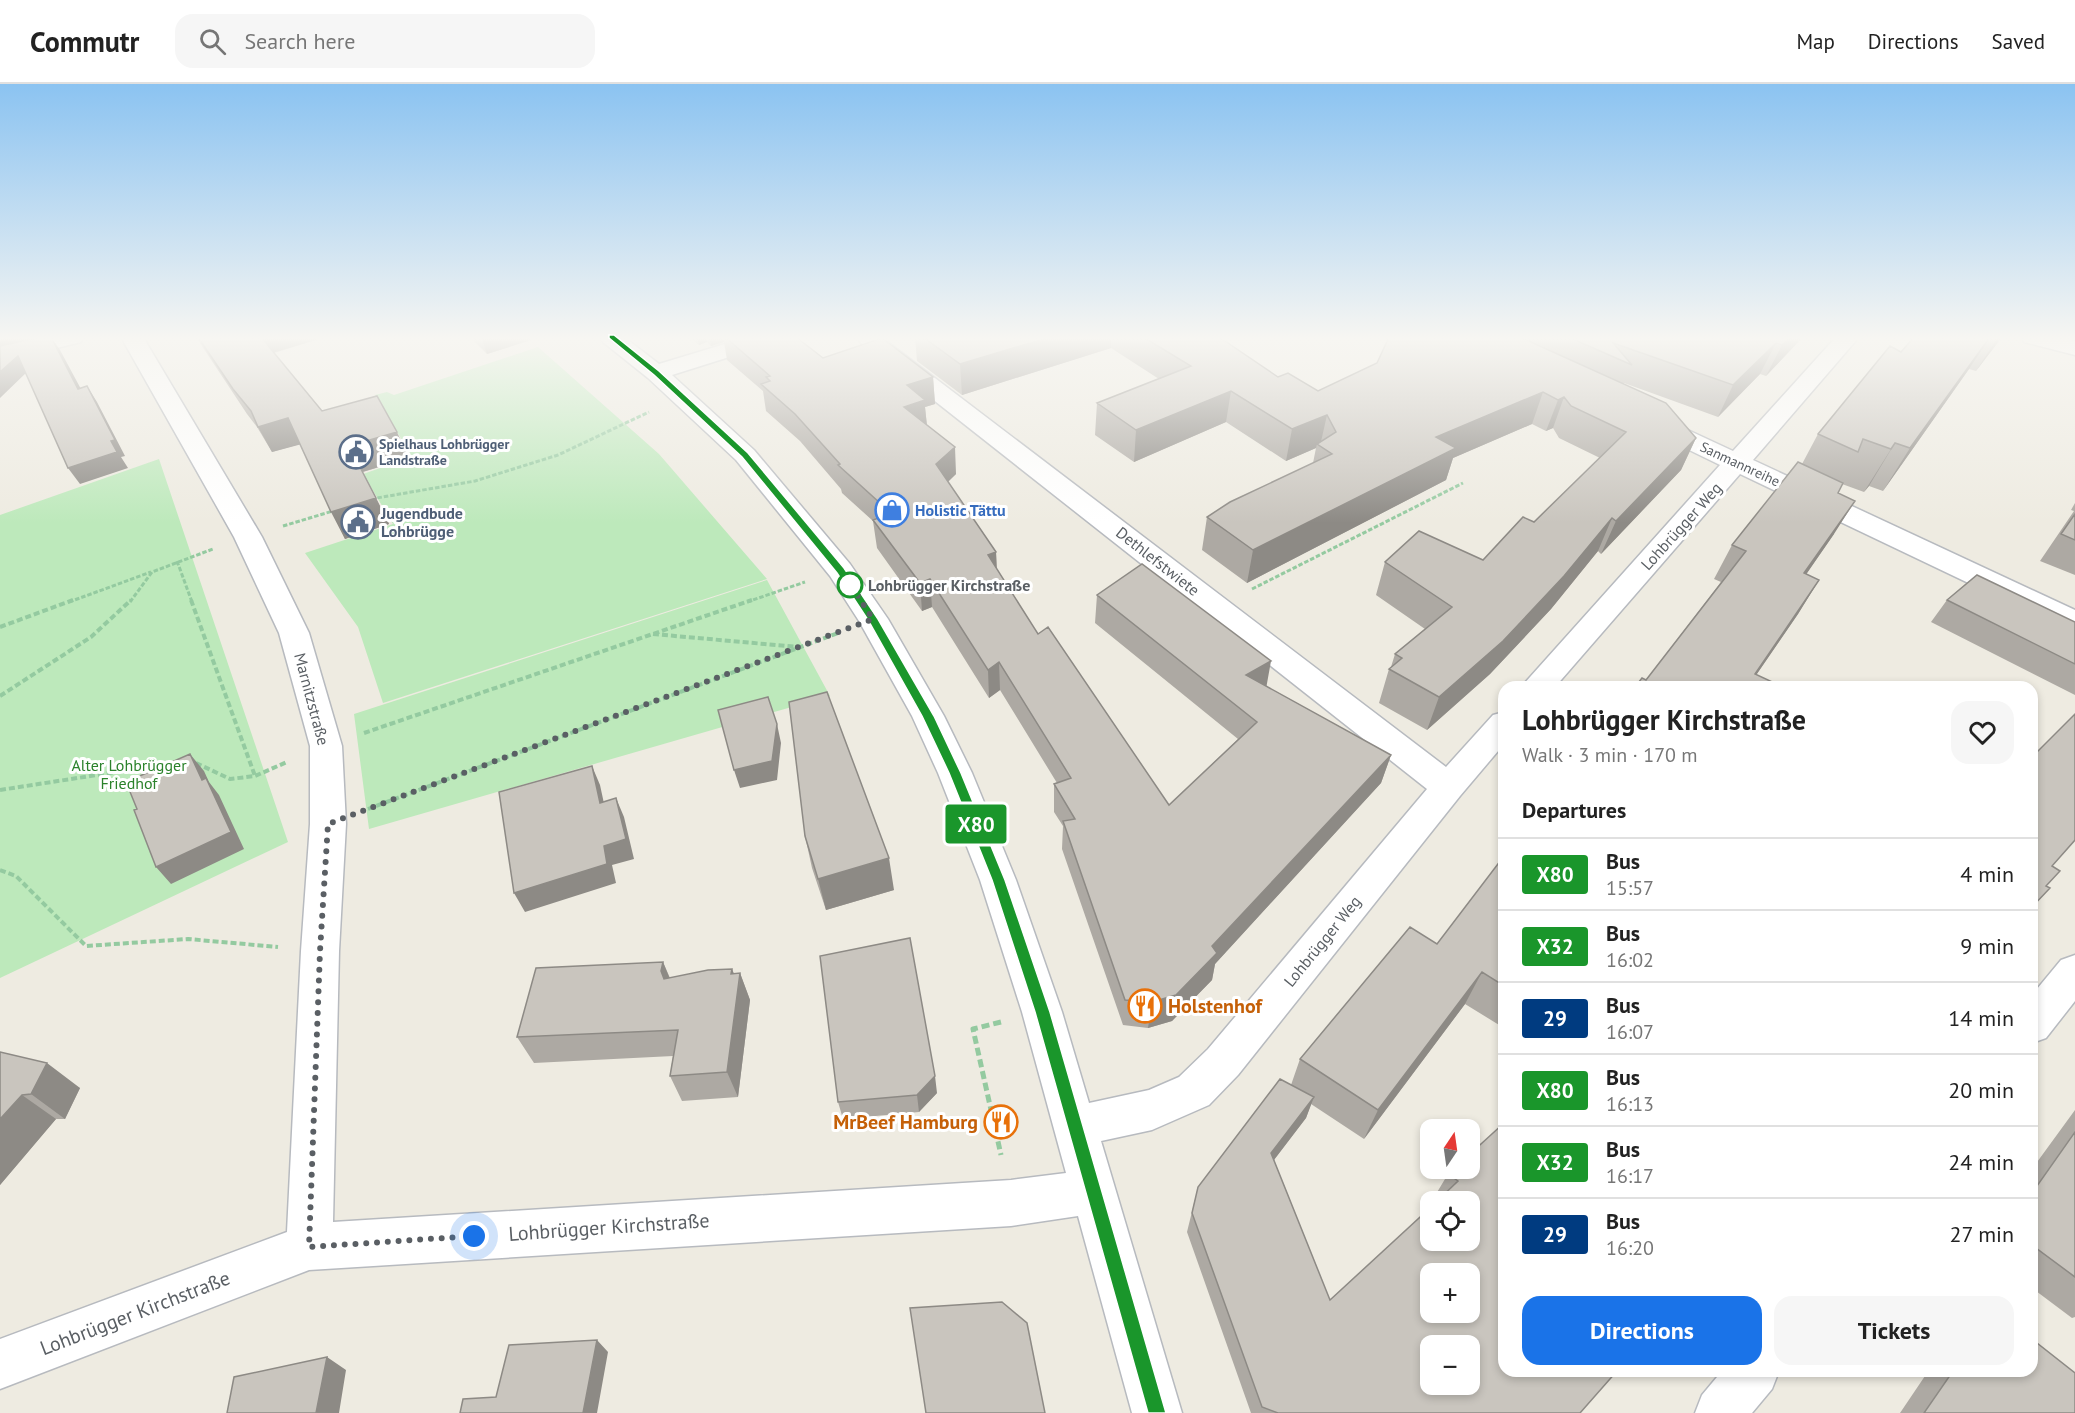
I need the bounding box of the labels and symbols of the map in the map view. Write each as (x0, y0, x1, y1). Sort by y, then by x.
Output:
public building icon: Spielhaus Lohbrügger Landstraße (338, 434, 374, 470)
place label: Spielhaus Lohbrügger Landstraße (379, 435, 509, 469)
street label: Sanmannreihe (1697, 438, 1783, 490)
street label: Lohbrügger Weg (1636, 478, 1726, 574)
shop icon: Holistic Tättu (874, 492, 910, 528)
place label: Holistic Tättu (915, 500, 1006, 520)
place label: Jugendbude Lohbrügge (380, 503, 463, 541)
public building icon: Jugendbude Lohbrügge (340, 504, 376, 540)
street label: Dethlefstwiete (1112, 522, 1204, 600)
marker: Lohbrügger Kirchstraße (837, 572, 863, 598)
place label: Lohbrügger Kirchstraße (868, 575, 1030, 595)
street label: Marnitzstraße (290, 651, 334, 747)
park label: Alter Lohbrügger Friedhof (71, 755, 187, 793)
line badge: X80 (942, 804, 1010, 844)
street label: Lohbrügger Weg (1279, 891, 1365, 991)
restaurant icon: Holstenhof (1127, 988, 1163, 1024)
place label: Holstenhof (1168, 993, 1263, 1019)
restaurant icon: MrBeef Hamburg (983, 1104, 1019, 1140)
place label: MrBeef Hamburg (833, 1109, 978, 1135)
north arrow (1420, 1119, 1480, 1179)
street label: Lohbrügger Kirchstraße (508, 1207, 710, 1247)
your location (459, 1221, 489, 1251)
street label: Lohbrügger Kirchstraße (36, 1265, 234, 1361)

